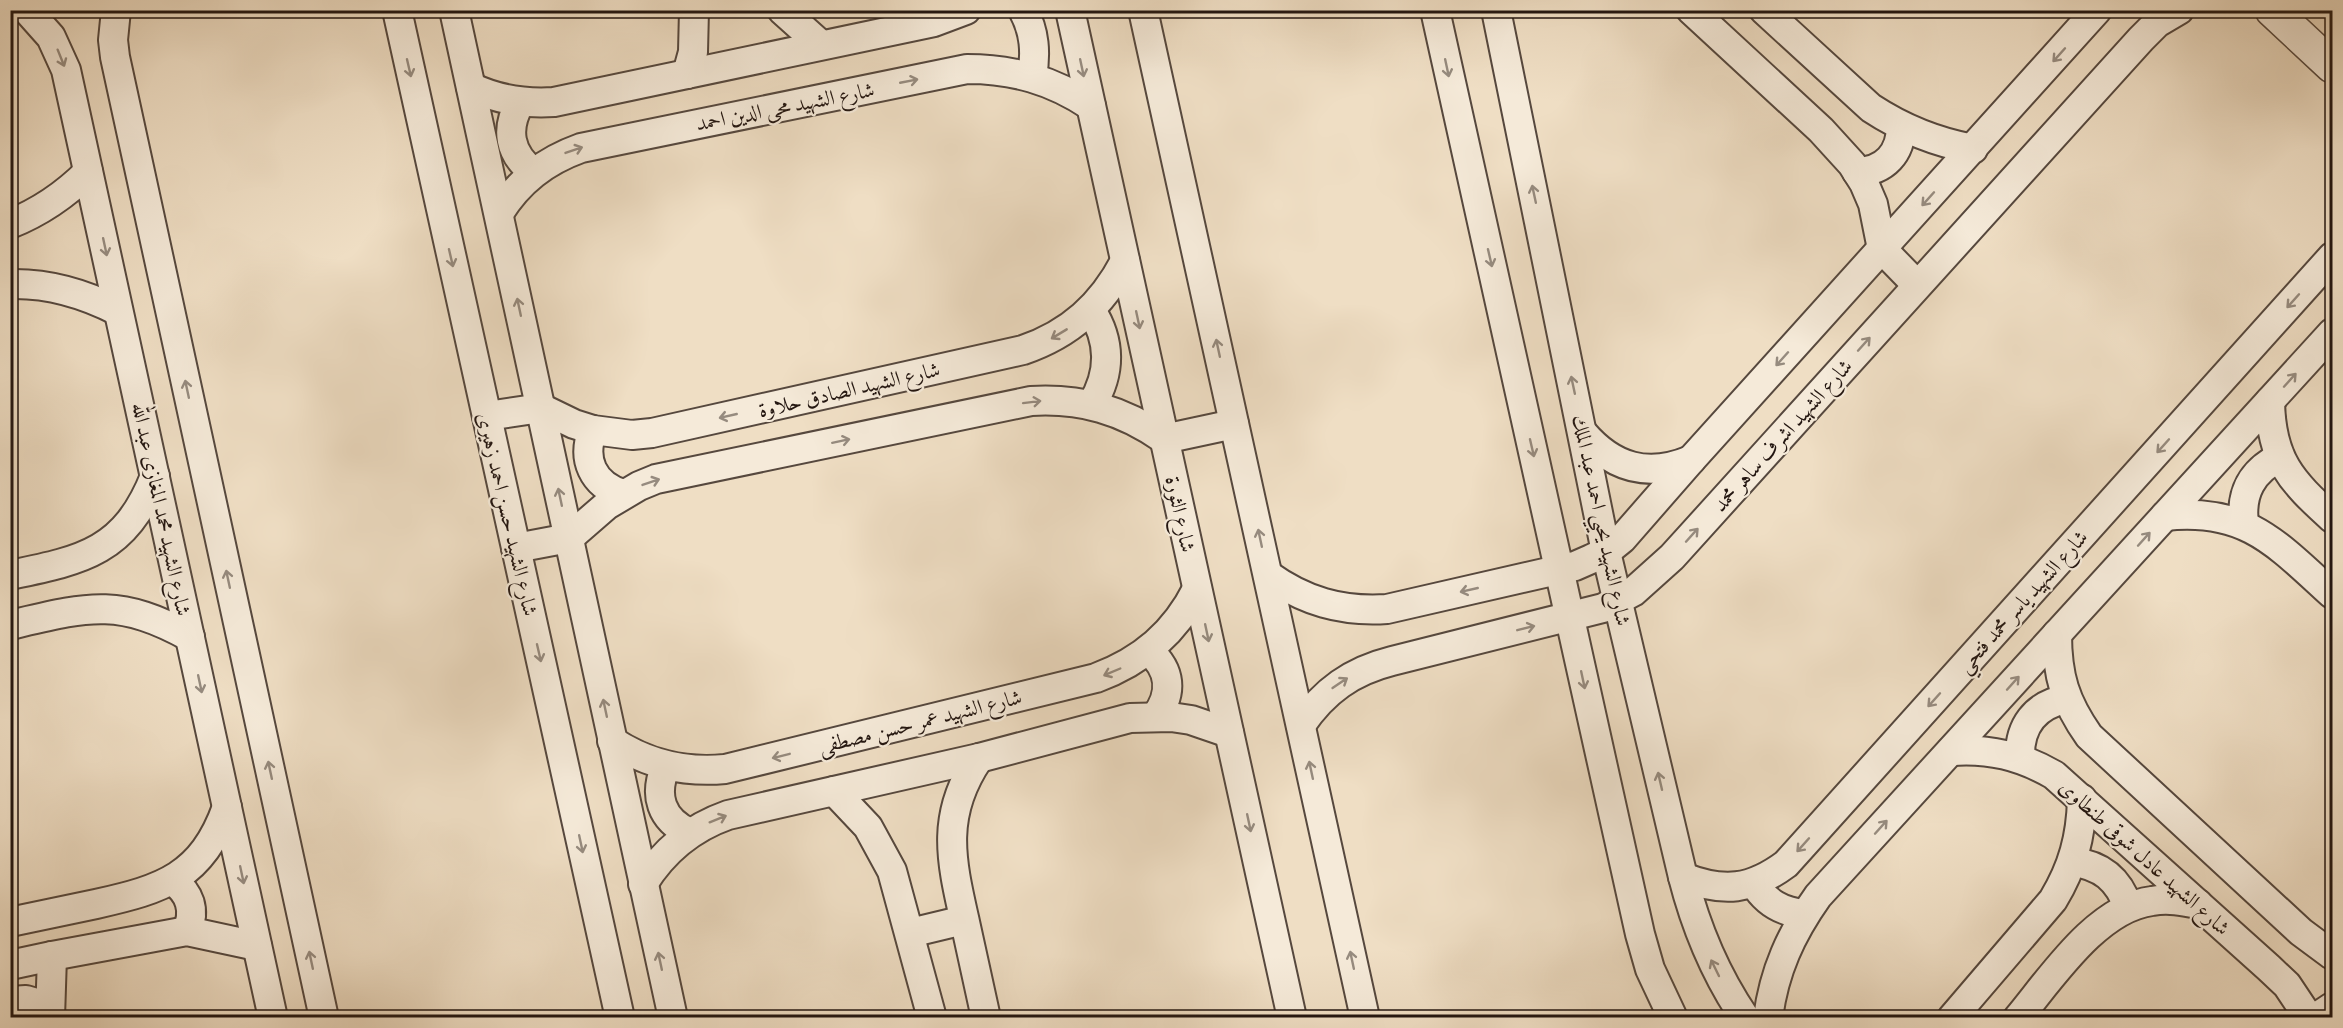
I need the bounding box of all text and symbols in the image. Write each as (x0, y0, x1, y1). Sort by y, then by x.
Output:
one-way arrow (2052, 47, 2066, 62)
one-way arrow (56, 48, 67, 66)
one-way arrow (1077, 57, 1088, 77)
one-way arrow (404, 58, 416, 77)
one-way arrow (1442, 58, 1454, 77)
street label: شارع الشهيد محى الدين احمد (693, 75, 878, 141)
one-way arrow (899, 75, 918, 86)
one-way arrow (564, 144, 583, 155)
one-way arrow (1528, 185, 1539, 205)
one-way arrow (1921, 191, 1935, 206)
one-way arrow (99, 238, 111, 257)
one-way arrow (446, 248, 458, 267)
one-way arrow (1484, 248, 1496, 267)
one-way arrow (2287, 293, 2301, 308)
one-way arrow (513, 297, 524, 317)
one-way arrow (1133, 309, 1144, 329)
one-way arrow (1051, 329, 1068, 341)
one-way arrow (1857, 336, 1872, 351)
one-way arrow (1211, 339, 1223, 358)
one-way arrow (1775, 351, 1789, 366)
street label: شارع الشهيد اشرف ساهر محمد (1706, 353, 1862, 521)
street label: شارع الشهيد الصادق حلاوة (756, 355, 943, 428)
one-way arrow (2283, 372, 2297, 387)
one-way arrow (1567, 376, 1579, 395)
one-way arrow (181, 379, 192, 399)
one-way arrow (1022, 396, 1042, 407)
street label: شارع الشهيد محمد المغازى عبد الله (121, 399, 201, 619)
street label: شارع الشهيد حسن احمد زهيرى (467, 410, 545, 619)
one-way arrow (718, 411, 738, 422)
street label: شارع الشهيد يحيي احمد عبد الملك (1560, 412, 1638, 630)
one-way arrow (832, 434, 851, 446)
one-way arrow (1527, 438, 1538, 458)
one-way arrow (2156, 438, 2170, 453)
street label: شارع الثورة (1155, 473, 1202, 556)
one-way arrow (641, 475, 660, 486)
one-way arrow (554, 488, 565, 507)
street label: شارع الشهيد ياسر محمد فتحي (1951, 524, 2099, 683)
one-way arrow (1685, 528, 1699, 543)
one-way arrow (1253, 529, 1265, 548)
one-way arrow (2137, 532, 2151, 547)
one-way arrow (222, 570, 234, 589)
one-way arrow (1459, 585, 1479, 596)
one-way arrow (1516, 622, 1536, 633)
one-way arrow (1202, 623, 1213, 642)
one-way arrow (534, 644, 546, 663)
one-way arrow (1104, 667, 1122, 678)
one-way arrow (1578, 670, 1590, 689)
one-way arrow (195, 674, 207, 693)
one-way arrow (2005, 676, 2019, 691)
one-way arrow (1332, 677, 1348, 689)
street label: شارع الشهيد عمر حسن مصطفى (816, 683, 1026, 764)
one-way arrow (1927, 692, 1941, 707)
one-way arrow (599, 699, 611, 718)
one-way arrow (772, 750, 791, 762)
one-way arrow (264, 761, 275, 780)
one-way arrow (1304, 761, 1316, 780)
one-way arrow (1654, 772, 1666, 791)
street label: شارع الشهيد عادل شوقى طنطاوى (2050, 773, 2236, 945)
one-way arrow (708, 813, 726, 824)
one-way arrow (1244, 813, 1255, 833)
one-way arrow (1874, 820, 1888, 835)
one-way arrow (576, 834, 588, 853)
one-way arrow (1796, 837, 1810, 852)
one-way arrow (236, 865, 248, 884)
one-way arrow (305, 951, 317, 970)
one-way arrow (654, 951, 665, 971)
one-way arrow (1346, 951, 1358, 970)
one-way arrow (1708, 959, 1720, 977)

